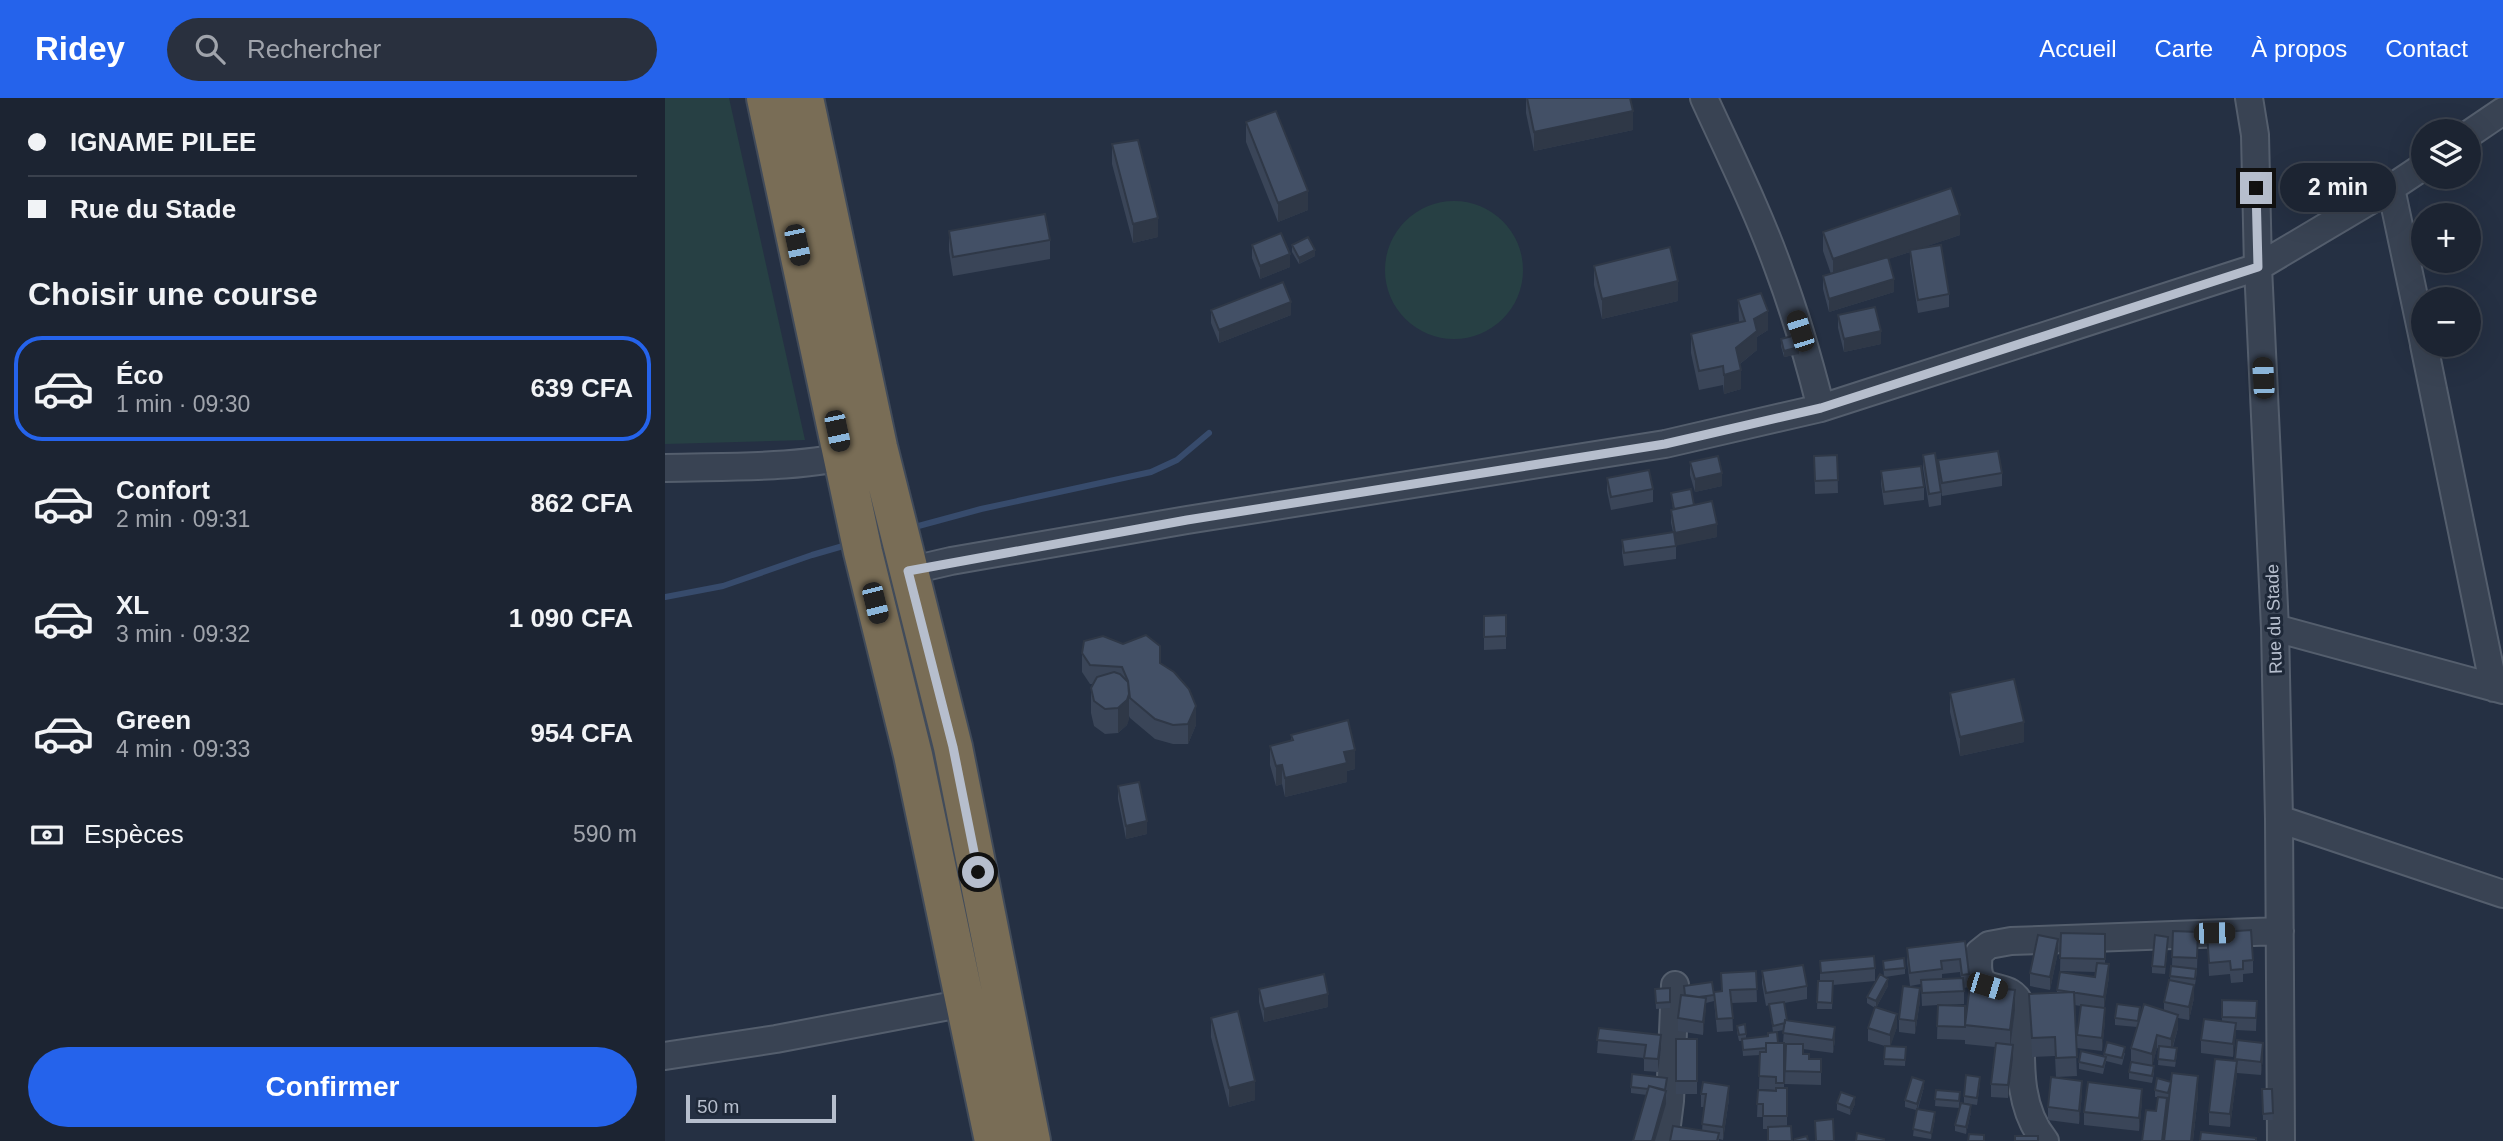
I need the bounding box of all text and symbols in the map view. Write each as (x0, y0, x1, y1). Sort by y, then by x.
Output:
search box (167, 18, 657, 81)
text: Ridey (35, 30, 125, 67)
icon: search (191, 30, 229, 68)
text: Rechercher (247, 34, 381, 64)
text: Accueil (2039, 35, 2117, 62)
text: Carte (2155, 35, 2213, 62)
text: À propos (2251, 35, 2347, 62)
text: Contact (2385, 35, 2468, 62)
map controls (2411, 119, 2481, 357)
button: layers (2411, 119, 2481, 189)
text: IGNAME PILEE (70, 127, 256, 157)
callout: 2 min (2281, 164, 2396, 212)
route end (2240, 172, 2272, 204)
text: 2 min (2308, 174, 2368, 200)
text: Rue du Stade (70, 194, 236, 224)
button: + (2411, 203, 2481, 273)
car (783, 222, 812, 268)
text: Choisir une course (28, 276, 318, 312)
button: − (2411, 287, 2481, 357)
car (1784, 308, 1817, 354)
car (2252, 356, 2275, 400)
icon: car (32, 357, 95, 420)
text: Éco (116, 360, 164, 390)
text: 639 CFA (530, 373, 633, 403)
text: 1 min · 09:30 (116, 391, 250, 417)
car (823, 408, 852, 454)
icon: car (32, 472, 95, 535)
text: Confort (116, 475, 210, 505)
text: 862 CFA (530, 488, 633, 518)
text: 2 min · 09:31 (116, 506, 250, 532)
street label: Rue du Stade (2262, 564, 2286, 674)
car (860, 580, 891, 626)
icon: car (32, 587, 95, 650)
text: XL (116, 590, 149, 620)
text: 1 090 CFA (509, 603, 633, 633)
text: 3 min · 09:32 (116, 621, 250, 647)
icon: car (32, 702, 95, 765)
text: Green (116, 705, 191, 735)
text: 954 CFA (530, 718, 633, 748)
text: 4 min · 09:33 (116, 736, 250, 762)
icon: cash (28, 816, 66, 854)
text: Espèces (84, 819, 184, 849)
text: 590 m (573, 821, 637, 847)
route start (962, 856, 994, 888)
car (2193, 922, 2236, 944)
car (1964, 970, 2011, 1002)
button: Confirmer (28, 1047, 637, 1127)
scale bar (686, 1092, 837, 1124)
text: 50 m (697, 1096, 739, 1117)

